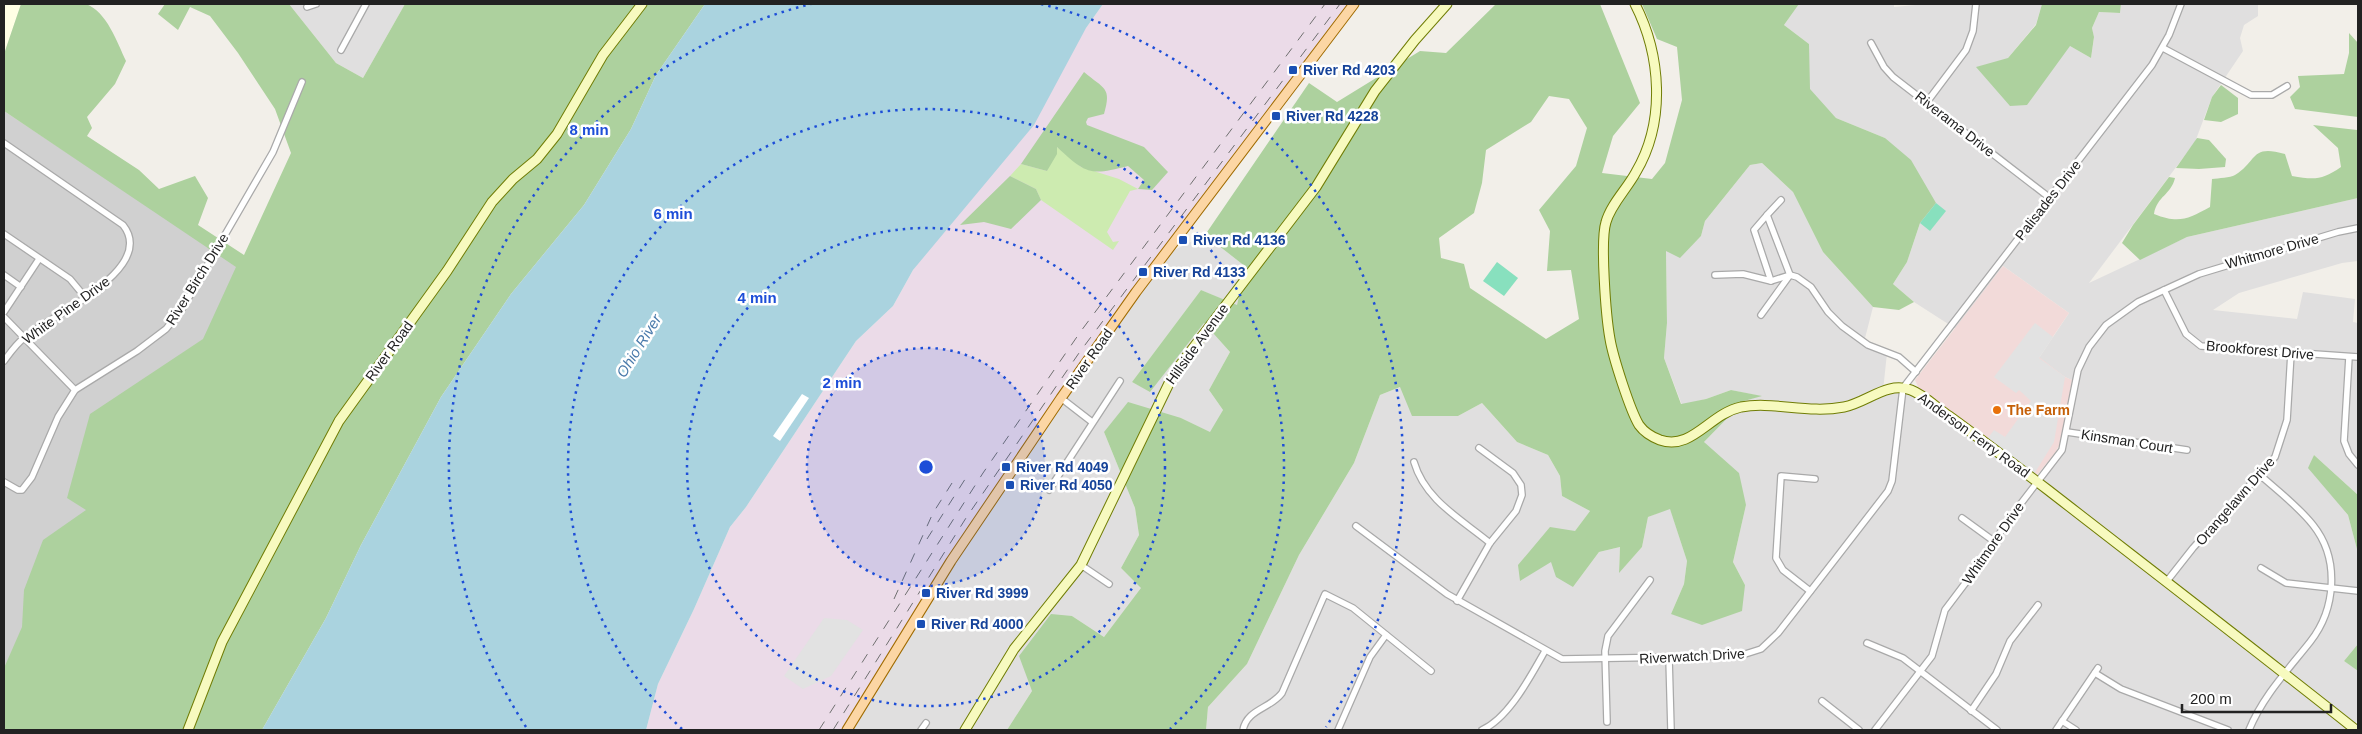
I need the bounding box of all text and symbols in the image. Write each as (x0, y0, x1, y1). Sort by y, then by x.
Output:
place label: River Rd 4203 (1303, 62, 1396, 78)
marker: River Rd 4203 (1287, 64, 1299, 76)
street label: Riverama Drive (1912, 88, 1998, 160)
place label: River Rd 4228 (1286, 108, 1379, 124)
marker: River Rd 4228 (1270, 110, 1282, 122)
text: 8 min (569, 121, 609, 138)
street label: Palisades Drive (2012, 157, 2084, 243)
text: 6 min (653, 205, 693, 222)
street label: River Birch Drive (162, 230, 232, 328)
street label: Whitmore Drive (2223, 230, 2321, 272)
place label: River Rd 4136 (1193, 232, 1286, 248)
marker: River Rd 4136 (1177, 234, 1189, 246)
place label: River Rd 4133 (1153, 264, 1246, 280)
marker: River Rd 4133 (1137, 266, 1149, 278)
street label: White Pine Drive (19, 273, 113, 347)
text: 4 min (737, 289, 777, 306)
street label: Hillside Avenue (1162, 301, 1232, 387)
water label: Ohio River (613, 310, 665, 380)
street label: River Road (362, 318, 416, 384)
street label: River Road (1062, 326, 1116, 392)
street label: Brookforest Drive (2205, 337, 2315, 363)
text: 2 min (822, 374, 862, 391)
street label: Anderson Ferry Road (1915, 389, 2033, 481)
place label: The Farm (2007, 402, 2070, 418)
marker: The Farm (1991, 404, 2003, 416)
street label: Kinsman Court (2080, 426, 2174, 456)
street label: Orangelawn Drive (2192, 453, 2278, 549)
centre of rings (917, 458, 935, 476)
place label: River Rd 4049 (1016, 459, 1109, 475)
marker: River Rd 4049 (1000, 461, 1012, 473)
place label: River Rd 4050 (1020, 477, 1113, 493)
marker: River Rd 4050 (1004, 479, 1016, 491)
street label: Whitmore Drive (1959, 499, 2027, 587)
place label: River Rd 3999 (936, 585, 1029, 601)
marker: River Rd 3999 (920, 587, 932, 599)
place label: River Rd 4000 (931, 616, 1024, 632)
marker: River Rd 4000 (915, 618, 927, 630)
street label: Riverwatch Drive (1639, 645, 1745, 667)
scale bar (2182, 682, 2331, 714)
text: 200 m (2190, 690, 2232, 707)

